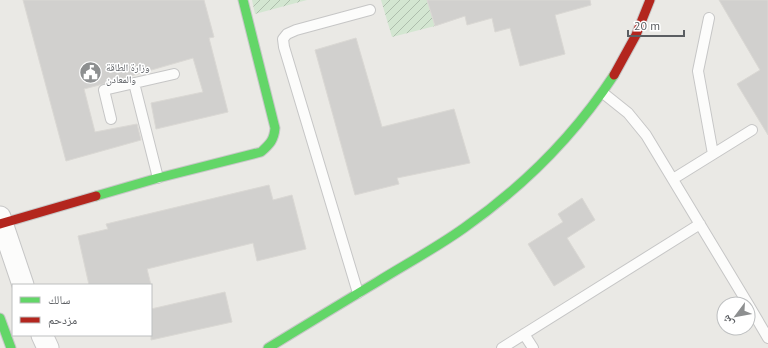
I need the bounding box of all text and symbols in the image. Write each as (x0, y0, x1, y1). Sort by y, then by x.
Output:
scale bar (628, 12, 684, 38)
text: 20 m (634, 18, 660, 33)
public building icon: وزارة الطاقة والمعادن (78, 60, 104, 86)
place label: وزارة الطاقة والمعادن (106, 61, 150, 86)
legend (12, 284, 152, 336)
text: سالك (48, 292, 70, 307)
north arrow (716, 296, 756, 336)
text: مزدحم (48, 312, 77, 328)
text: ش (718, 312, 737, 330)

